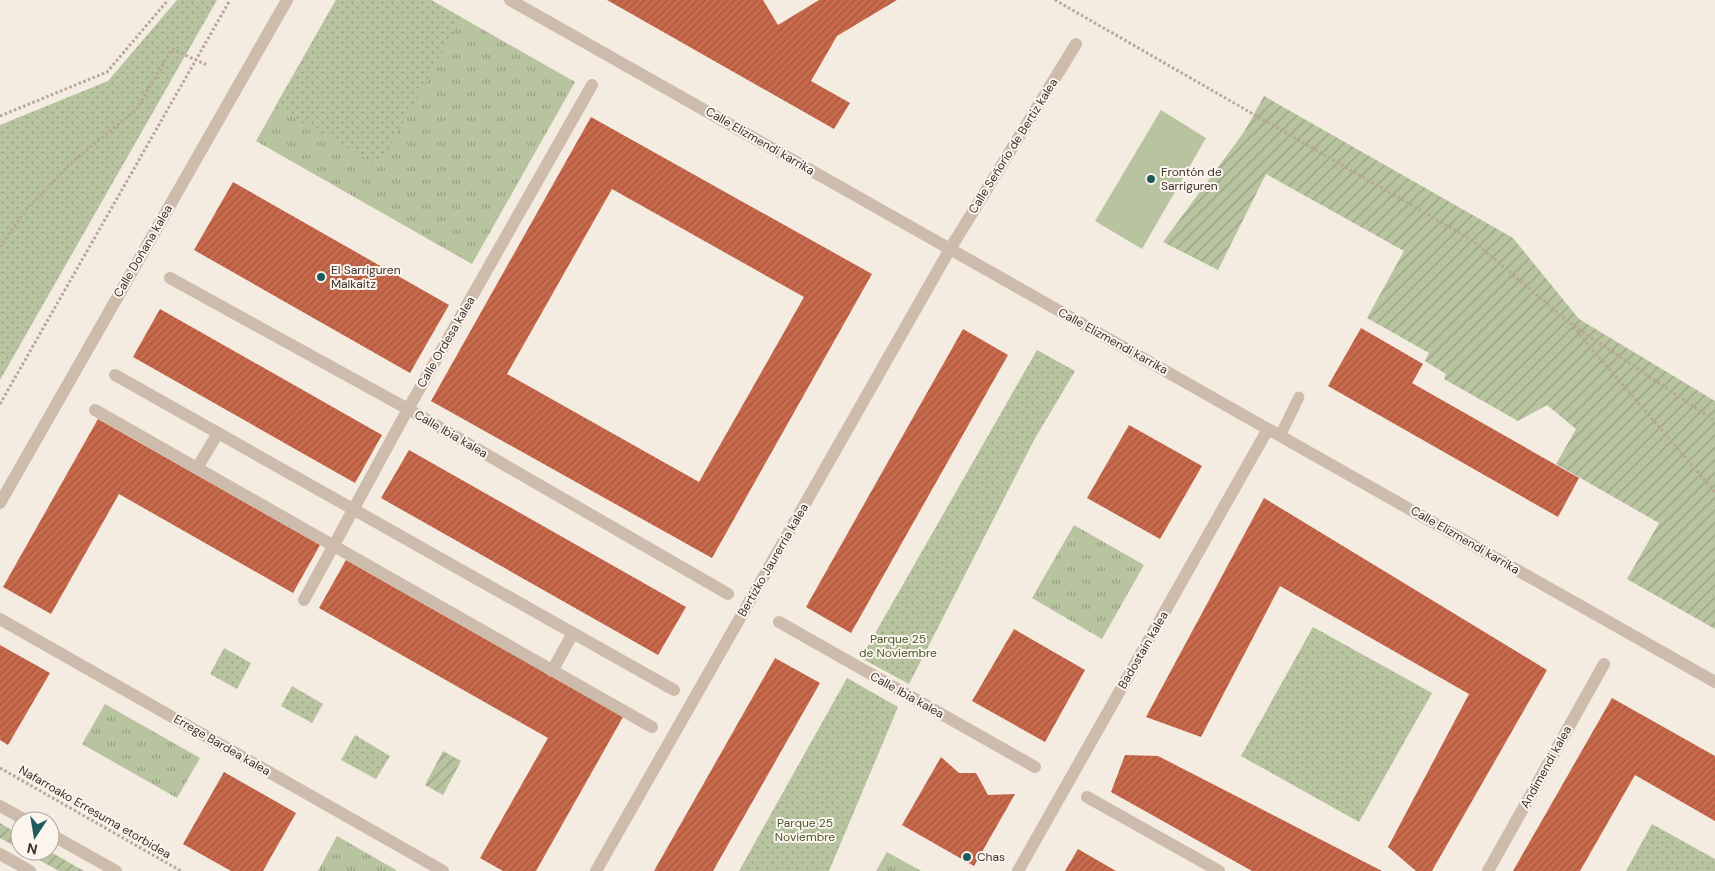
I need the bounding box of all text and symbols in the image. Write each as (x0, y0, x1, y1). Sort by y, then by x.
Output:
street label: Calle Señorío de Bertiz kalea (965, 75, 1061, 217)
street label: Calle Elizmendi karrika (703, 103, 817, 179)
place label: Frontón de Sarriguren (1161, 164, 1222, 194)
marker: Frontón de Sarriguren (1145, 173, 1157, 185)
street label: Calle Doñana kalea (110, 202, 176, 300)
place label: EI Sarriguren Malkaitz (331, 262, 401, 292)
marker: EI Sarriguren Malkaitz (315, 271, 327, 283)
street label: Calle Ordesa kalea (413, 294, 479, 390)
street label: Calle Elizmendi karrika (1055, 304, 1171, 378)
street label: Calle Ibia kalea (412, 407, 490, 461)
street label: Bertizko Jaurerria kalea (734, 501, 812, 619)
street label: Calle Elizmendi karrika (1408, 502, 1522, 578)
street label: Badostain kalea (1114, 608, 1172, 692)
park label: Parque 25 de Noviembre (859, 631, 937, 661)
street label: Calle Ibia kalea (867, 668, 947, 722)
street label: Errege Bardea kalea (171, 711, 273, 779)
street label: Andimendi kalea (1517, 723, 1575, 811)
street label: Nafarroako Erresuma etorbidea (17, 763, 173, 861)
north arrow (10, 811, 60, 861)
park label: Parque 25 Noviembre (775, 815, 835, 845)
place label: Chas (977, 849, 1005, 865)
marker: Chas (961, 851, 973, 863)

